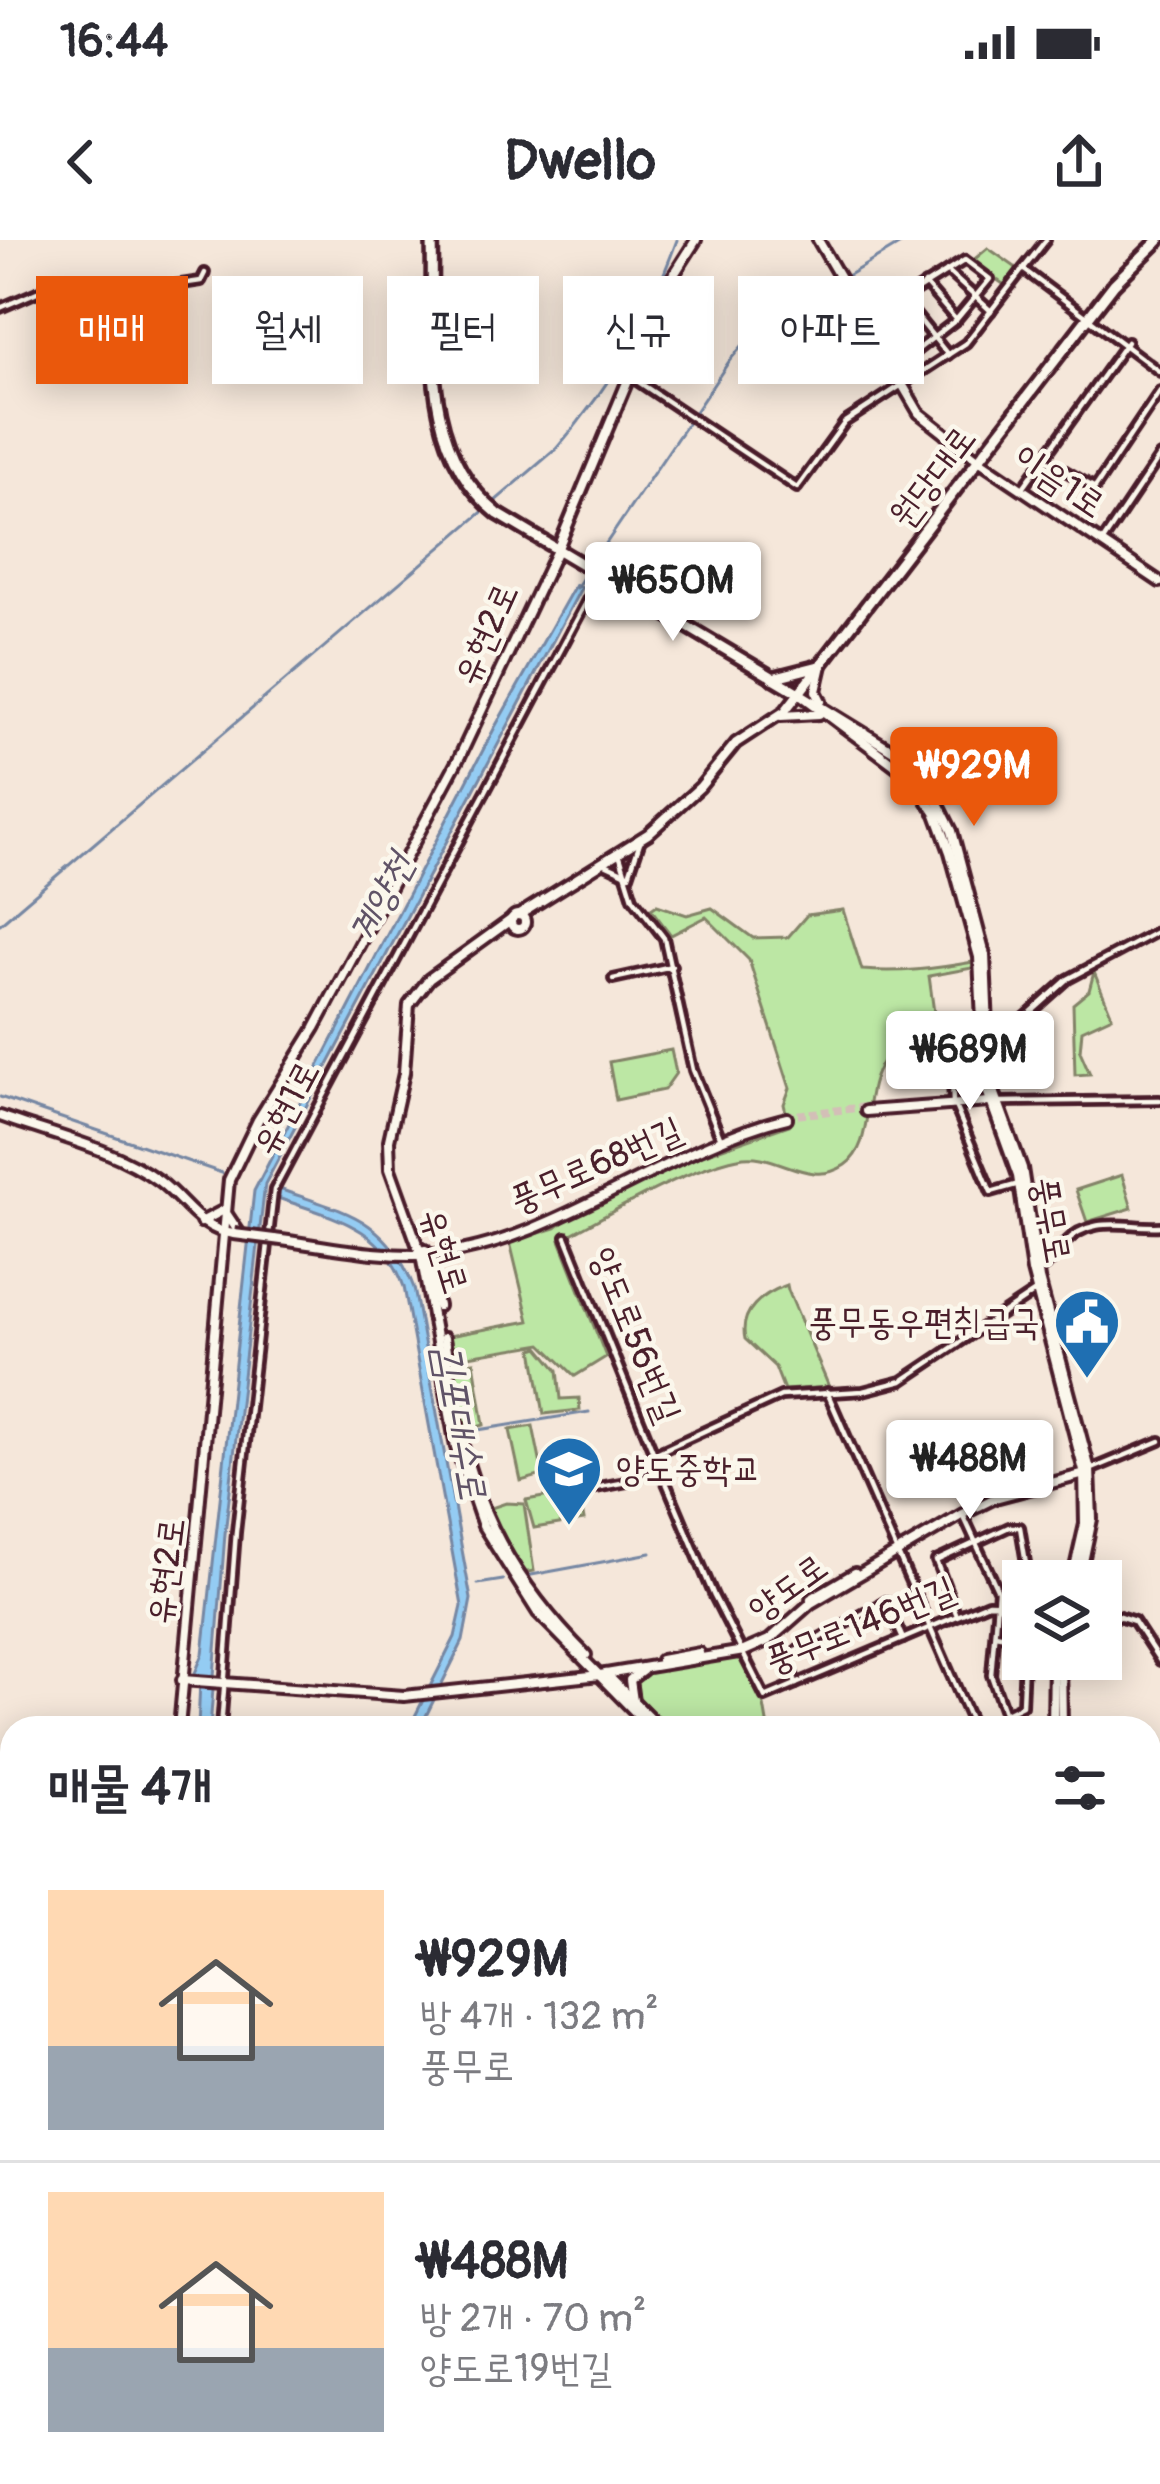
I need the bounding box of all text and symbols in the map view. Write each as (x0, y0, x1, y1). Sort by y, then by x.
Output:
text: 16:44 (60, 14, 168, 70)
text: Dwello (504, 128, 656, 196)
icon: back (48, 129, 114, 195)
icon: share (1046, 129, 1112, 195)
chip: 매매 (36, 276, 188, 384)
chip: 월세 (212, 276, 363, 384)
chip: 필터 (387, 276, 539, 384)
chip: 신규 (563, 276, 714, 384)
chip: 아파트 (738, 276, 924, 384)
street label: 원당대로 (880, 417, 986, 537)
street label: 이음1로 (1005, 434, 1113, 528)
pin: ₩650M (589, 542, 757, 644)
text: ₩650M (612, 556, 734, 605)
street label: 유현2로 (444, 576, 528, 692)
pin: ₩929M (890, 727, 1058, 829)
text: ₩929M (917, 741, 1031, 790)
water label: 계양천 (337, 842, 426, 951)
pin: ₩689M (886, 1011, 1054, 1113)
text: ₩689M (913, 1025, 1027, 1074)
street label: 유현1로 (242, 1053, 330, 1163)
street label: 풍무로68번길 (503, 1107, 689, 1223)
street label: 풍무로 (1021, 1173, 1081, 1267)
street label: 유현로 (410, 1203, 478, 1299)
street label: 양도로56번길 (579, 1241, 691, 1429)
public building icon: 풍무동우편취급국 (1052, 1287, 1122, 1381)
place label: 풍무동우편취급국 (808, 1300, 1040, 1345)
water label: 김포대수로 (422, 1340, 498, 1504)
pin: ₩488M (886, 1420, 1054, 1522)
school or university icon: 양도중학교 (534, 1434, 604, 1528)
text: ₩488M (913, 1434, 1027, 1483)
place label: 양도중학교 (616, 1447, 761, 1492)
street label: 유현2로 (137, 1515, 195, 1627)
street label: 양도로 (740, 1544, 836, 1632)
map controls (1002, 1560, 1122, 1680)
button: layers (1002, 1560, 1122, 1680)
street label: 풍무로146번길 (758, 1567, 962, 1683)
icon: filters (1047, 1755, 1113, 1821)
text: 매물 4개 (48, 1756, 212, 1820)
text: ₩929M (420, 1928, 568, 1992)
icon: home (144, 1938, 288, 2082)
text: 방 4개 · 132 m² (420, 1992, 659, 2041)
text: 풍무로 (420, 2042, 514, 2091)
text: ₩488M (420, 2230, 568, 2294)
icon: home (144, 2240, 288, 2384)
text: 방 2개 · 70 m² (420, 2294, 646, 2343)
text: 양도로19번길 (420, 2344, 612, 2393)

